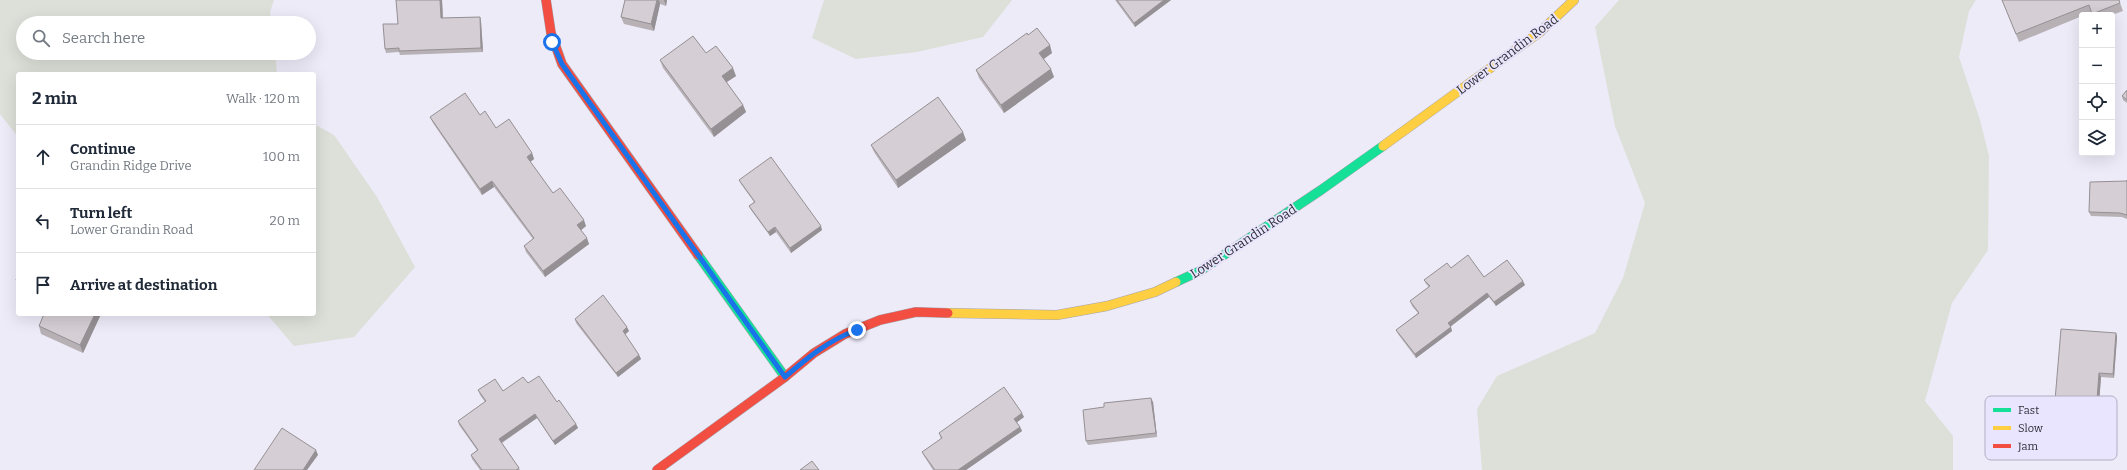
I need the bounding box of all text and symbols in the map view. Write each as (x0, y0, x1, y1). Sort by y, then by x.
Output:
street label: Lower Grandin Road (1454, 11, 1561, 97)
map controls (2079, 12, 2115, 156)
button: + (2079, 12, 2115, 48)
search box (16, 16, 316, 60)
icon: search (30, 27, 52, 49)
text: Search here (62, 29, 145, 47)
route start (543, 33, 561, 51)
button: − (2079, 48, 2115, 84)
button: locate (2079, 84, 2115, 120)
text: 2 min (32, 88, 77, 109)
text: Walk · 120 m (226, 91, 300, 106)
button: layers (2079, 120, 2115, 156)
text: Continue (70, 140, 136, 158)
icon: ahead (32, 146, 54, 168)
text: 100 m (263, 149, 300, 164)
text: Grandin Ridge Drive (70, 158, 192, 173)
street label: Lower Grandin Road (1188, 201, 1299, 281)
text: Turn left (70, 204, 132, 222)
icon: left (32, 210, 54, 232)
text: 20 m (270, 213, 300, 228)
text: Lower Grandin Road (70, 222, 193, 237)
icon: arrive (32, 274, 54, 296)
text: Arrive at destination (70, 276, 217, 294)
route end (848, 321, 866, 339)
legend (1985, 396, 2117, 460)
text: Fast (2018, 404, 2039, 417)
text: Slow (2018, 422, 2043, 435)
text: Jam (2017, 440, 2038, 453)

